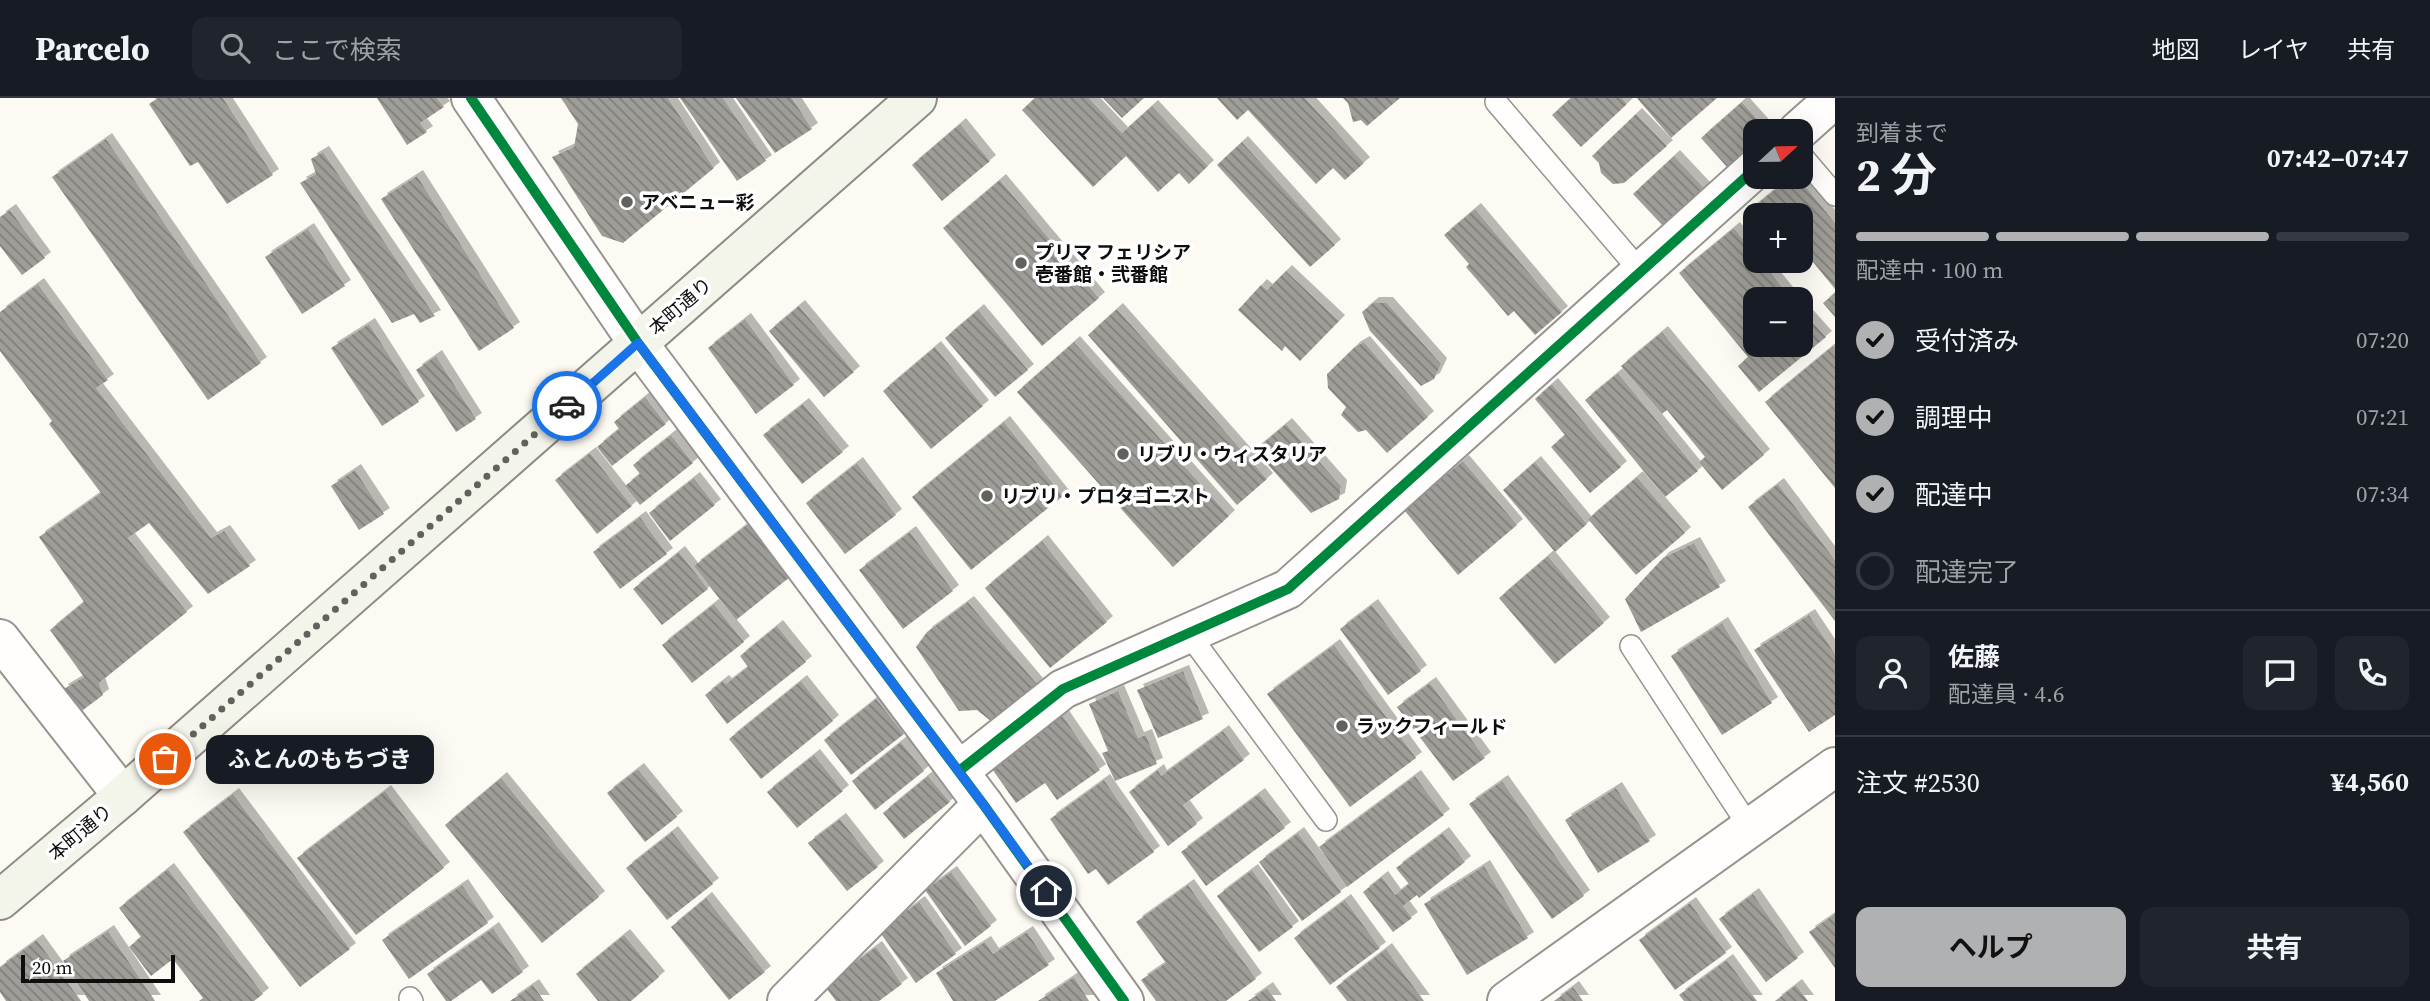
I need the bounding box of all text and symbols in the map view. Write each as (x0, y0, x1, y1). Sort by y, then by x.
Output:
search box (192, 17, 682, 80)
text: Parcelo (35, 26, 150, 71)
icon: search (216, 29, 254, 67)
text: ここで検索 (272, 32, 402, 68)
text: 地図 (2152, 33, 2200, 66)
text: レイヤ (2238, 33, 2309, 66)
text: 共有 (2347, 33, 2395, 66)
text: 到着まで (1856, 117, 1948, 149)
north arrow (1743, 119, 1813, 189)
map controls (1743, 119, 1813, 357)
text: 07:42–07:47 (2267, 140, 2409, 176)
text: 2 分 (1856, 143, 1937, 206)
place label: アベニュー彩 (641, 189, 755, 215)
marker: アベニュー彩 (619, 194, 635, 210)
button: + (1743, 203, 1813, 273)
place label: プリマ フェリシア 壱番館・弐番館 (1035, 239, 1191, 287)
text: 配達中 · 100 m (1856, 254, 2003, 286)
marker: プリマ フェリシア 壱番館・弐番館 (1013, 255, 1029, 271)
street label: 本町通り (643, 271, 717, 341)
button: − (1743, 287, 1813, 357)
icon: check (1856, 321, 1894, 359)
text: 受付済み (1915, 323, 2019, 359)
text: 07:20 (2356, 324, 2409, 356)
courier (532, 371, 602, 441)
icon: car (548, 387, 586, 425)
icon: check (1856, 398, 1894, 436)
text: 調理中 (1915, 400, 1993, 436)
text: 07:21 (2356, 401, 2409, 433)
place label: リブリ・ウィスタリア (1137, 441, 1327, 467)
marker: リブリ・ウィスタリア (1115, 446, 1131, 462)
icon: check (1856, 475, 1894, 513)
text: 配達中 (1915, 477, 1993, 513)
text: 07:34 (2356, 478, 2409, 510)
place label: リブリ・プロタゴニスト (1001, 483, 1210, 509)
marker: リブリ・プロタゴニスト (979, 488, 995, 504)
text: 配達完了 (1915, 554, 2019, 590)
button: person (1856, 636, 1930, 710)
button: chat (2243, 636, 2317, 710)
button: phone (2335, 636, 2409, 710)
text: 佐藤 (1948, 639, 2000, 675)
text: 配達員 · 4.6 (1948, 678, 2065, 710)
place label: ラックフィールド (1356, 713, 1508, 739)
marker: ラックフィールド (1334, 718, 1350, 734)
pin (135, 729, 195, 789)
callout: ふとんのもちづき (207, 734, 434, 784)
icon: bag (146, 740, 184, 778)
text: ふとんのもちづき (228, 743, 412, 775)
text: ¥4,560 (2331, 764, 2409, 800)
text: 注文 #2530 (1856, 765, 1980, 801)
street label: 本町通り (43, 798, 117, 866)
pin (1016, 861, 1076, 921)
icon: home (1027, 872, 1065, 910)
button: ヘルプ (1856, 907, 2126, 987)
button: 共有 (2140, 907, 2409, 987)
scale bar (21, 952, 175, 984)
text: 20 m (32, 954, 73, 980)

